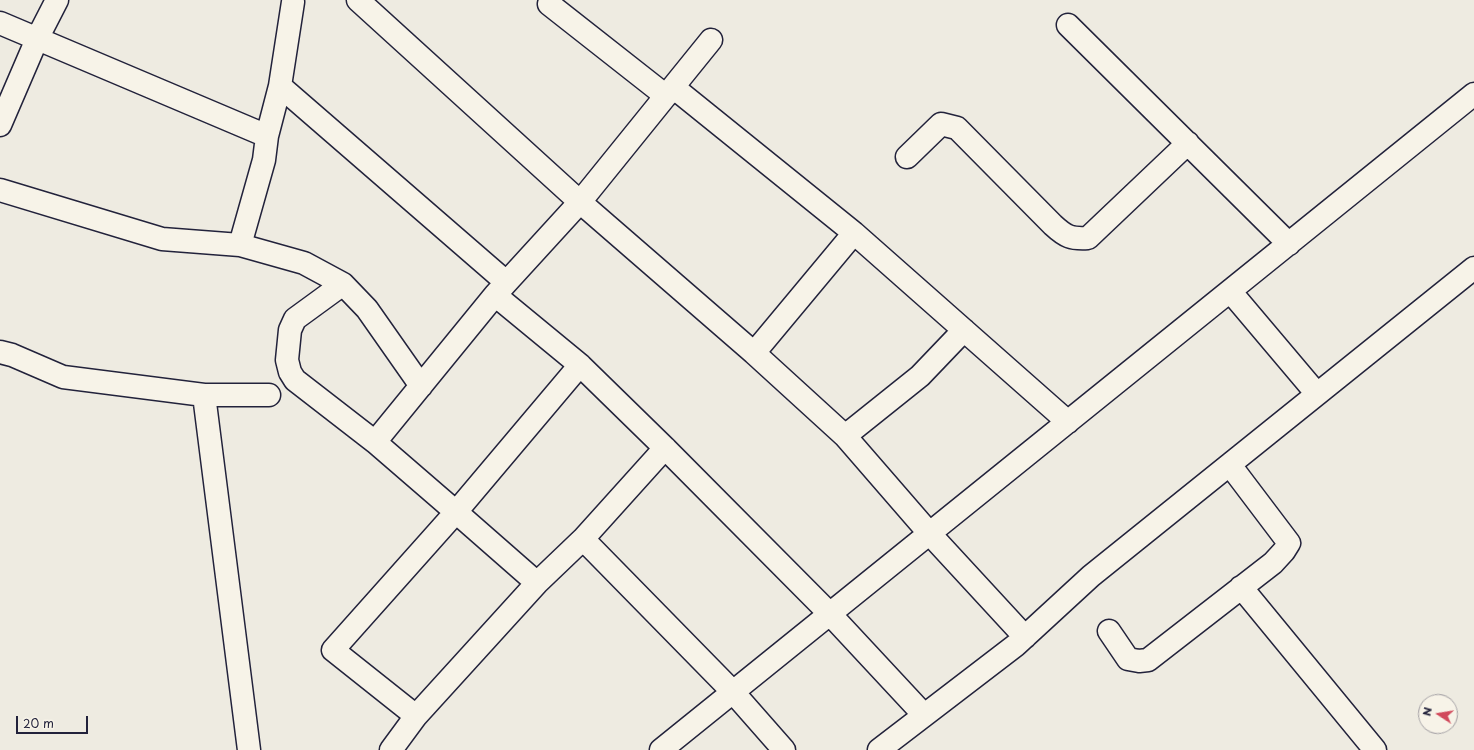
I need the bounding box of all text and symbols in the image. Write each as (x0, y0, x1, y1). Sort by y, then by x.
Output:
north arrow (1418, 694, 1458, 734)
text: N (1418, 706, 1436, 718)
scale bar (18, 708, 90, 734)
text: 20 m (23, 714, 54, 732)

